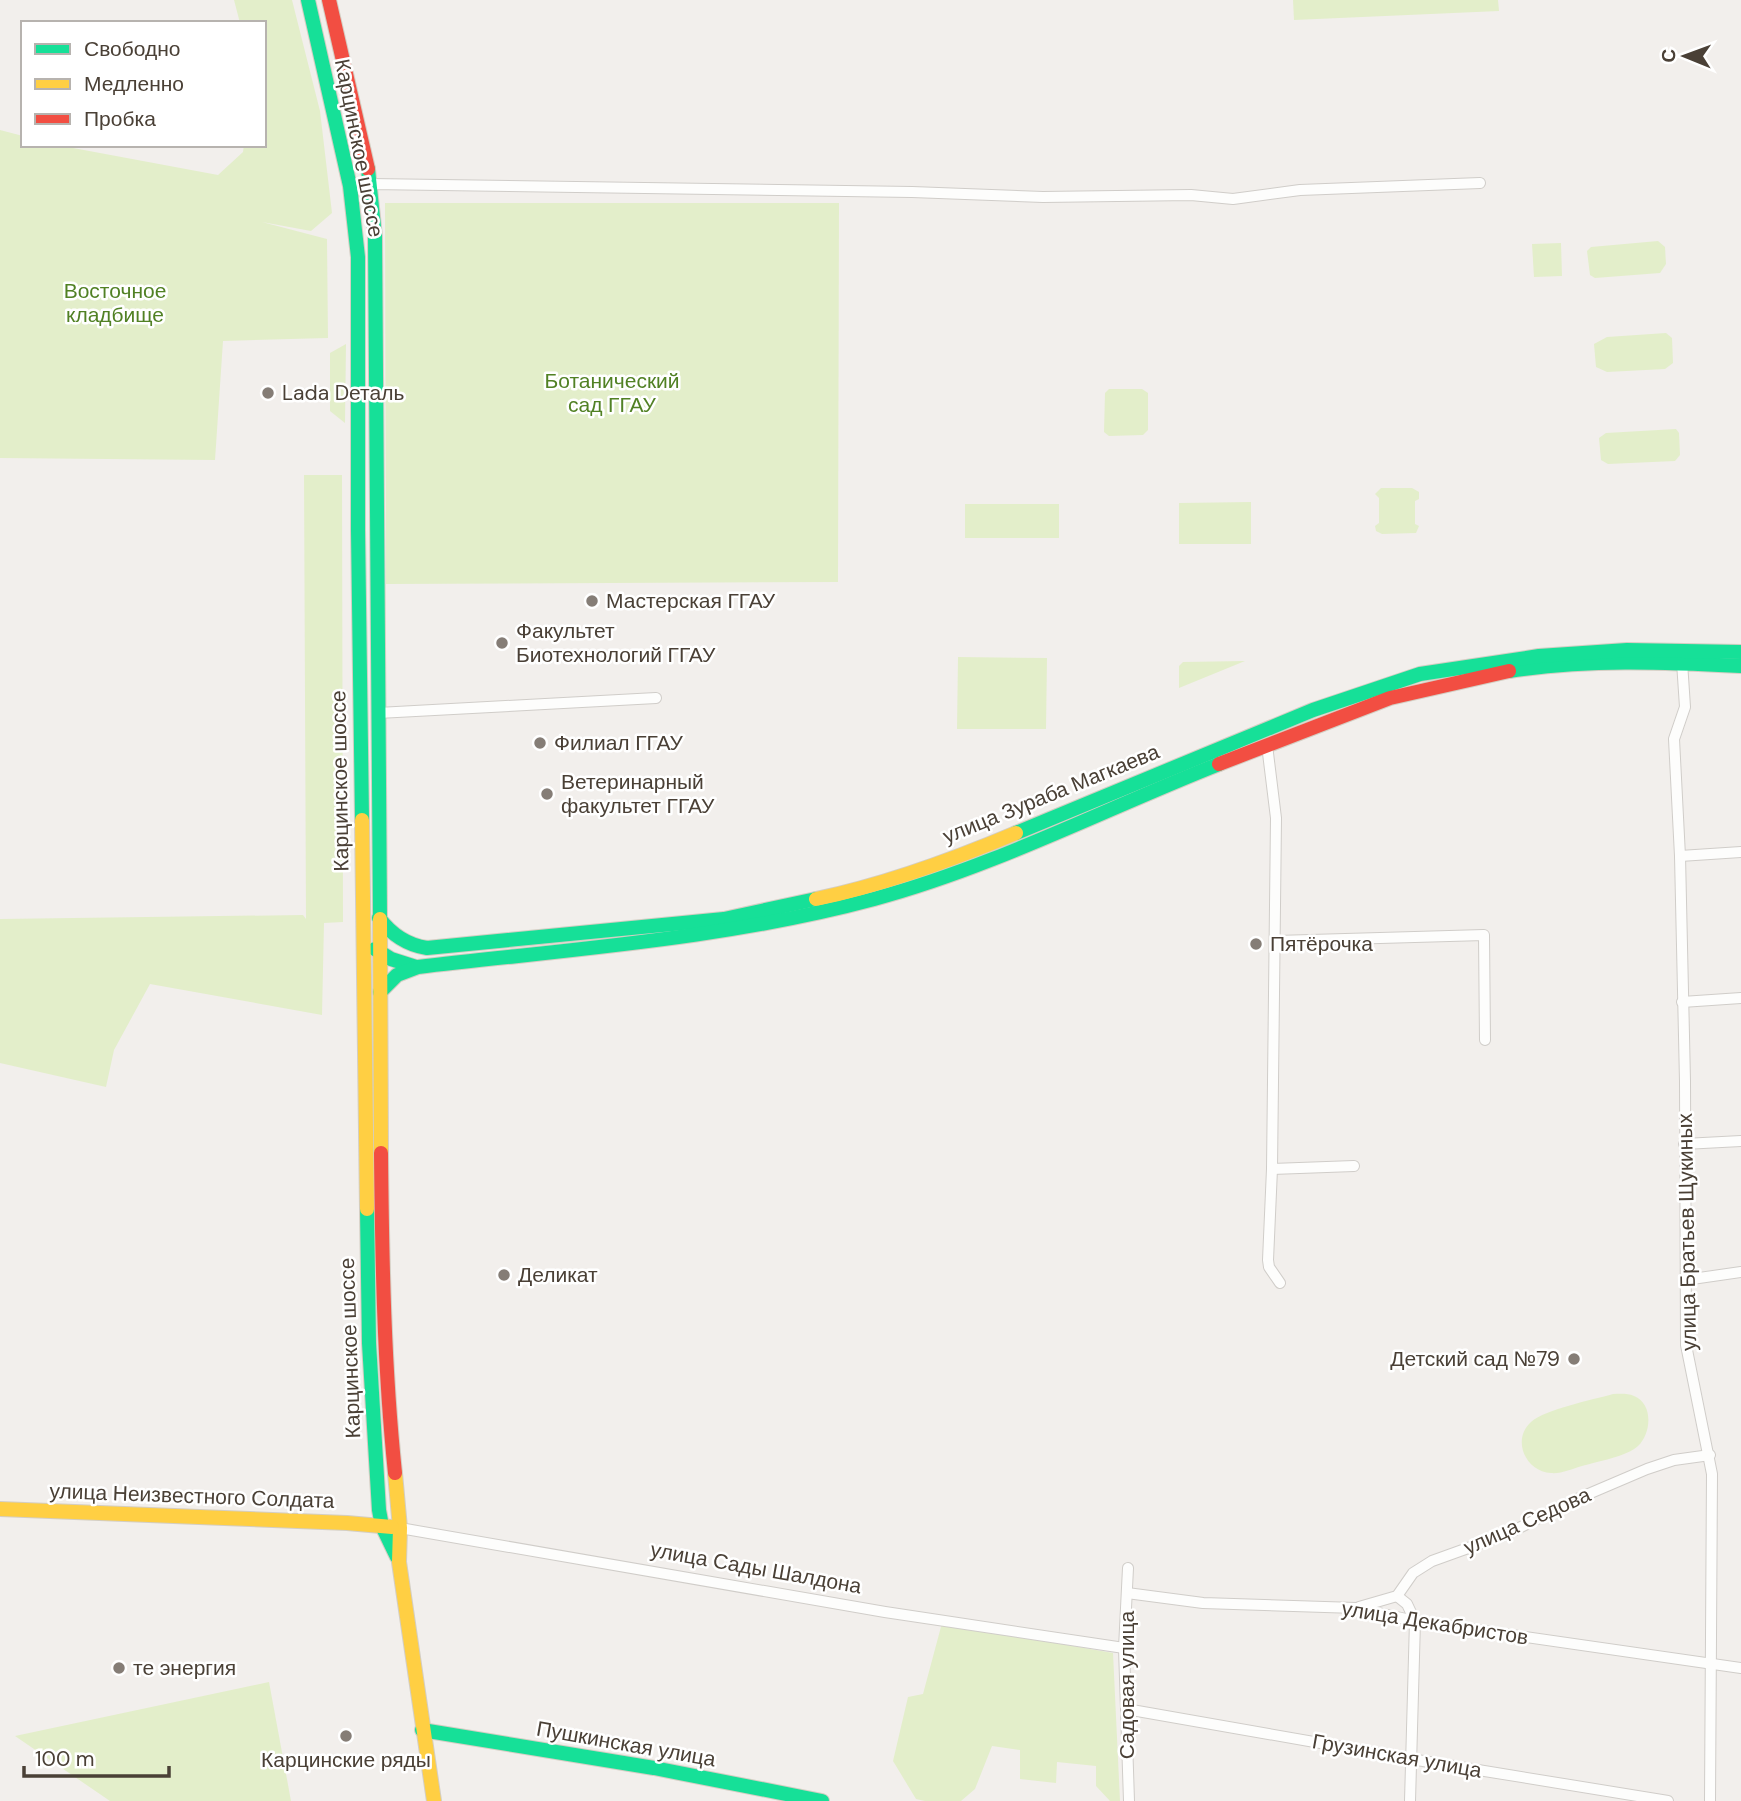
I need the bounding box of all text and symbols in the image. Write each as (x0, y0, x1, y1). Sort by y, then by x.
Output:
legend (21, 21, 266, 147)
north arrow (1650, 21, 1720, 91)
text: Свободно (84, 35, 181, 63)
text: С (1656, 48, 1681, 63)
street label: Карцинское шоссе (328, 56, 390, 240)
text: Медленно (84, 70, 184, 98)
text: Пробка (84, 105, 156, 133)
park label: Восточное кладбище (64, 277, 166, 329)
park label: Ботанический сад ГГАУ (544, 367, 680, 419)
place label: Lada Dеталь (282, 379, 404, 407)
marker: Lada Dеталь (260, 385, 276, 401)
place label: Мастерская ГГАУ (606, 587, 776, 615)
marker: Мастерская ГГАУ (584, 593, 600, 609)
place label: Факультет Биотехнологий ГГАУ (516, 617, 716, 669)
marker: Факультет Биотехнологий ГГАУ (494, 635, 510, 651)
street label: Карцинское шоссе (324, 690, 356, 872)
place label: Филиал ГГАУ (554, 729, 684, 757)
marker: Филиал ГГАУ (532, 735, 548, 751)
street label: улица Зураба Магкаева (939, 738, 1164, 850)
place label: Ветеринарный факультет ГГАУ (561, 768, 715, 820)
marker: Ветеринарный факультет ГГАУ (539, 786, 555, 802)
place label: Пятёрочка (1270, 930, 1373, 958)
marker: Пятёрочка (1248, 936, 1264, 952)
street label: улица Братьев Щукиных (1671, 1112, 1703, 1351)
street label: Карцинское шоссе (333, 1257, 367, 1439)
place label: Деликат (518, 1261, 598, 1289)
marker: Деликат (496, 1267, 512, 1283)
place label: Детский сад №79 (1390, 1345, 1560, 1373)
marker: Детский сад №79 (1566, 1351, 1582, 1367)
street label: улица Неизвестного Солдата (49, 1477, 335, 1515)
street label: улица Седова (1459, 1480, 1595, 1561)
street label: улица Сады Шалдона (648, 1536, 864, 1600)
street label: улица Декабристов (1340, 1594, 1530, 1652)
street label: Садовая улица (1113, 1611, 1141, 1759)
place label: те энергия (133, 1654, 236, 1682)
marker: те энергия (111, 1660, 127, 1676)
street label: Пушкинская улица (534, 1714, 718, 1774)
street label: Грузинская улица (1310, 1727, 1484, 1785)
marker: Карцинские ряды (338, 1728, 354, 1744)
scale bar (24, 1734, 170, 1778)
text: 100 m (35, 1745, 95, 1773)
place label: Карцинские ряды (261, 1746, 431, 1774)

